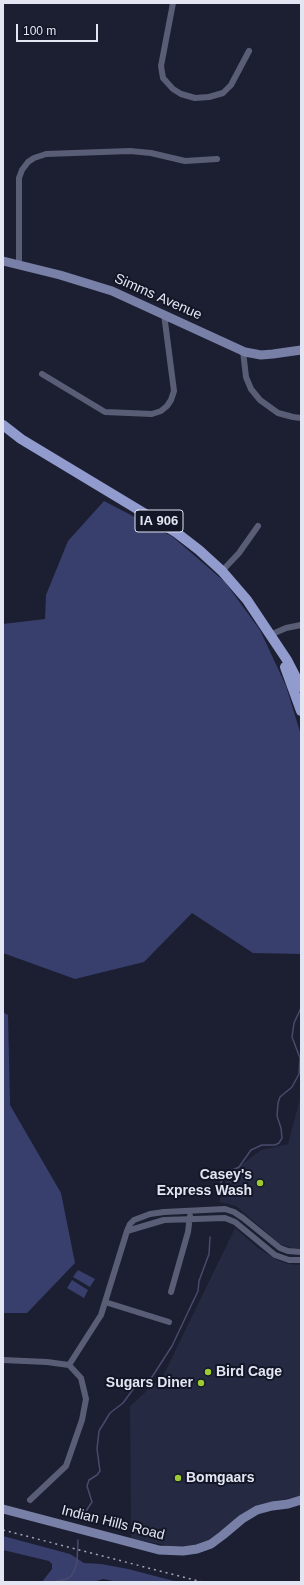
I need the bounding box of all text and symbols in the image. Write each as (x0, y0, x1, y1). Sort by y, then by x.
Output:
scale bar (18, 16, 100, 42)
text: 100 m (23, 24, 56, 38)
street label: Simms Avenue (112, 270, 204, 324)
road number: IA 906 (135, 510, 183, 532)
place label: Casey's Express Wash (157, 1167, 252, 1200)
marker: Casey's Express Wash (255, 1178, 265, 1188)
place label: Bird Cage (216, 1364, 282, 1380)
marker: Bird Cage (203, 1367, 213, 1377)
place label: Sugars Diner (106, 1375, 193, 1391)
marker: Sugars Diner (196, 1378, 206, 1388)
place label: Bomgaars (186, 1470, 254, 1486)
marker: Bomgaars (173, 1473, 183, 1483)
street label: Indian Hills Road (60, 1502, 166, 1544)

